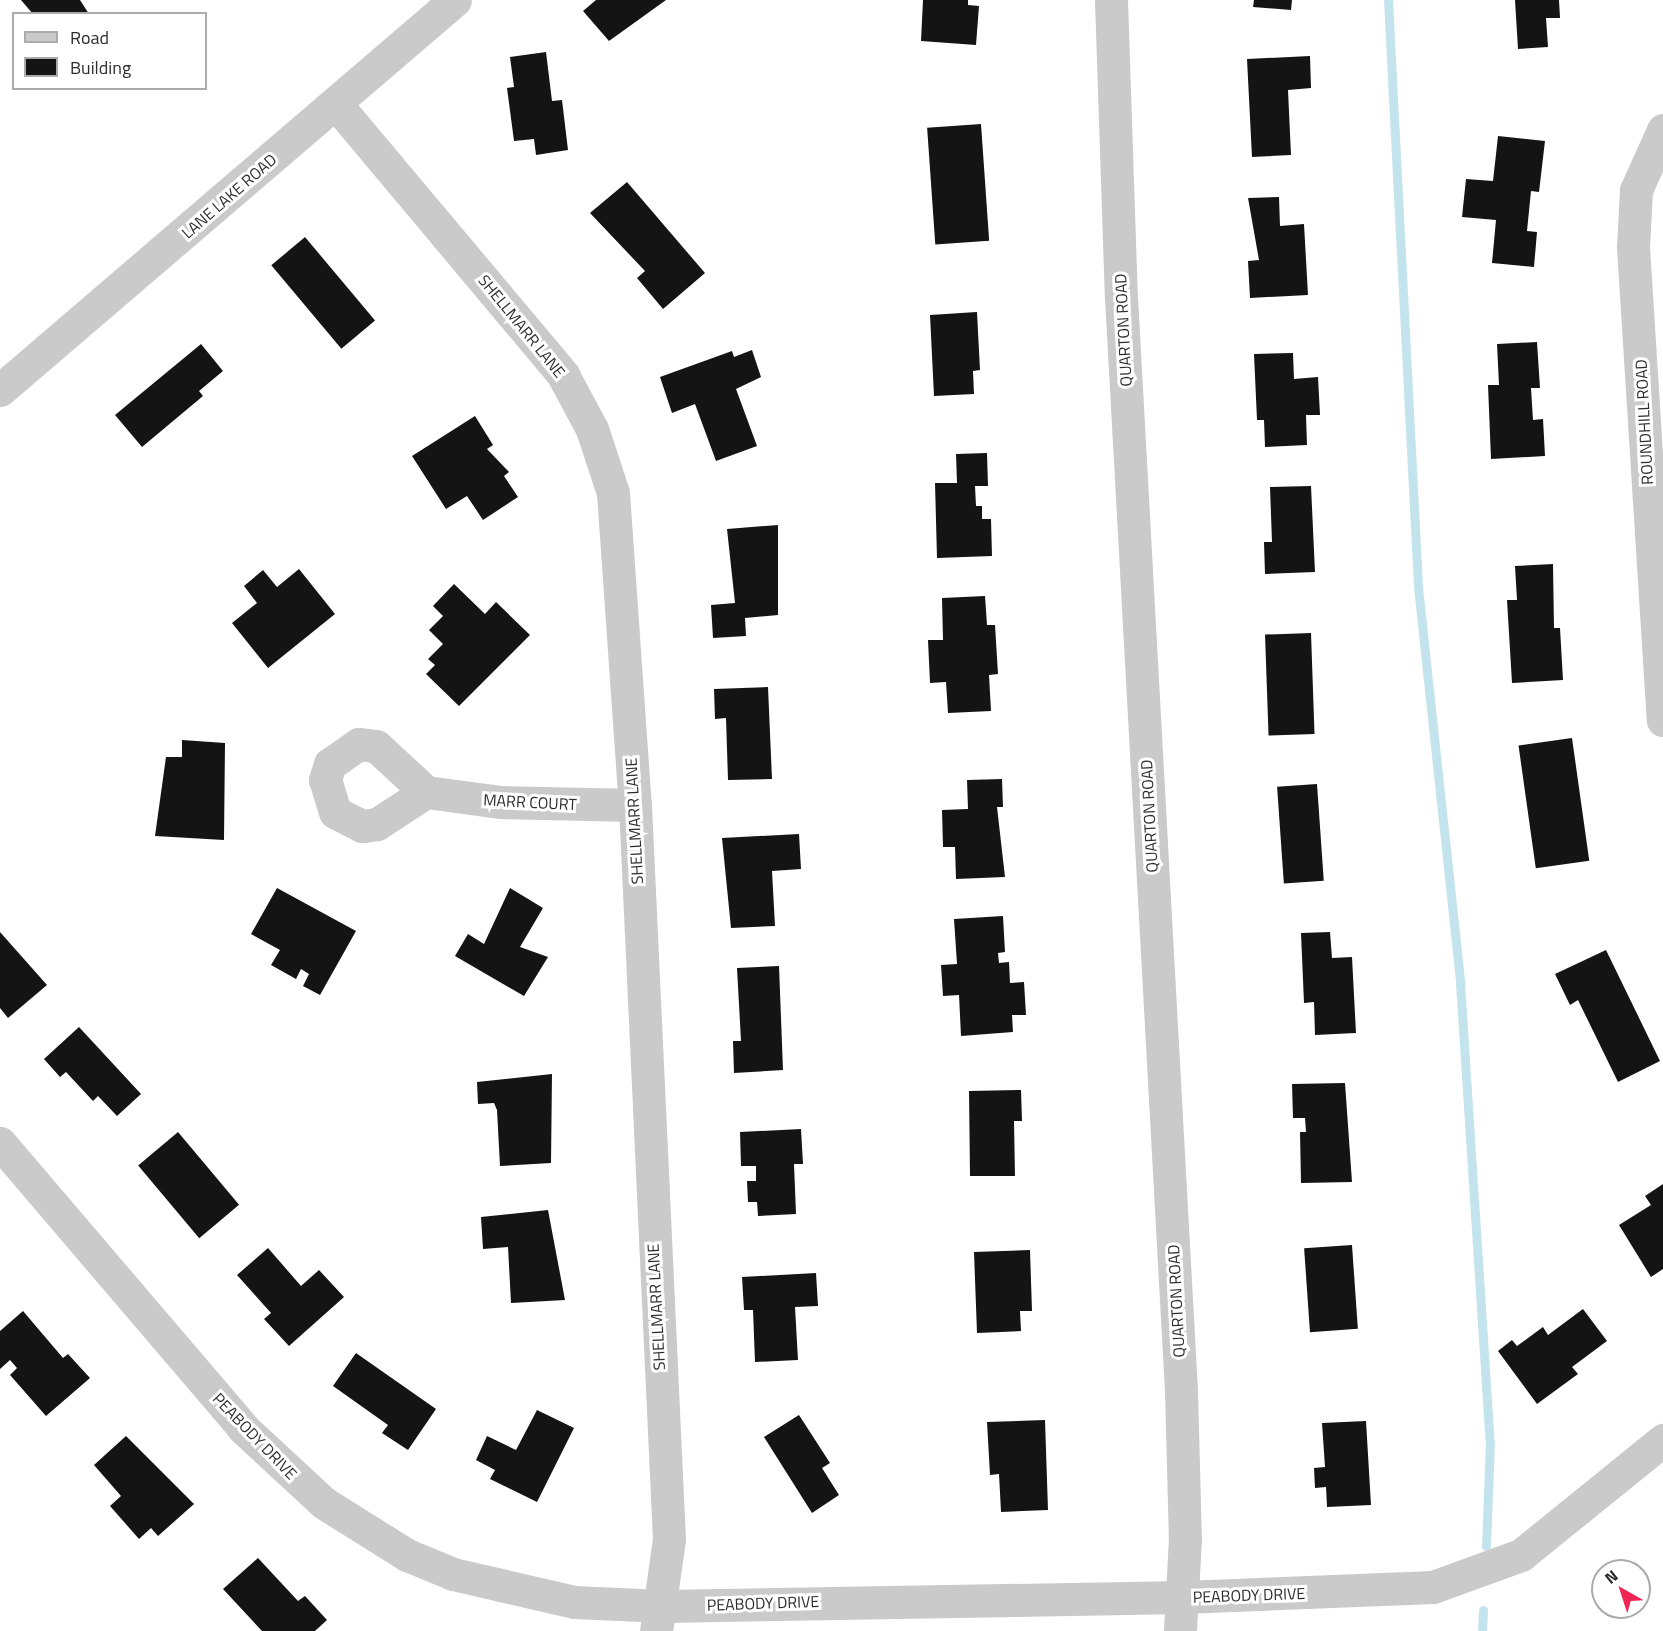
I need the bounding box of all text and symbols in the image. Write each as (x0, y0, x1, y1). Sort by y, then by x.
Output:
legend (12, 12, 207, 90)
text: Road (70, 24, 109, 51)
text: Building (70, 54, 131, 81)
street label: LANE LAKE ROAD (178, 150, 280, 242)
street label: SHELLMARR LANE (475, 271, 569, 381)
street label: QUARTON ROAD (1110, 273, 1136, 387)
street label: ROUNDHILL ROAD (1631, 359, 1657, 485)
street label: SHELLMARR LANE (621, 757, 647, 885)
street label: QUARTON ROAD (1136, 759, 1162, 873)
street label: MARR COURT (483, 790, 577, 814)
street label: SHELLMARR LANE (643, 1243, 669, 1371)
street label: QUARTON ROAD (1163, 1244, 1189, 1358)
street label: PEABODY DRIVE (209, 1389, 301, 1483)
north arrow (1591, 1559, 1651, 1619)
text: N (1599, 1564, 1623, 1589)
street label: PEABODY DRIVE (1192, 1583, 1306, 1607)
street label: PEABODY DRIVE (706, 1591, 820, 1615)

